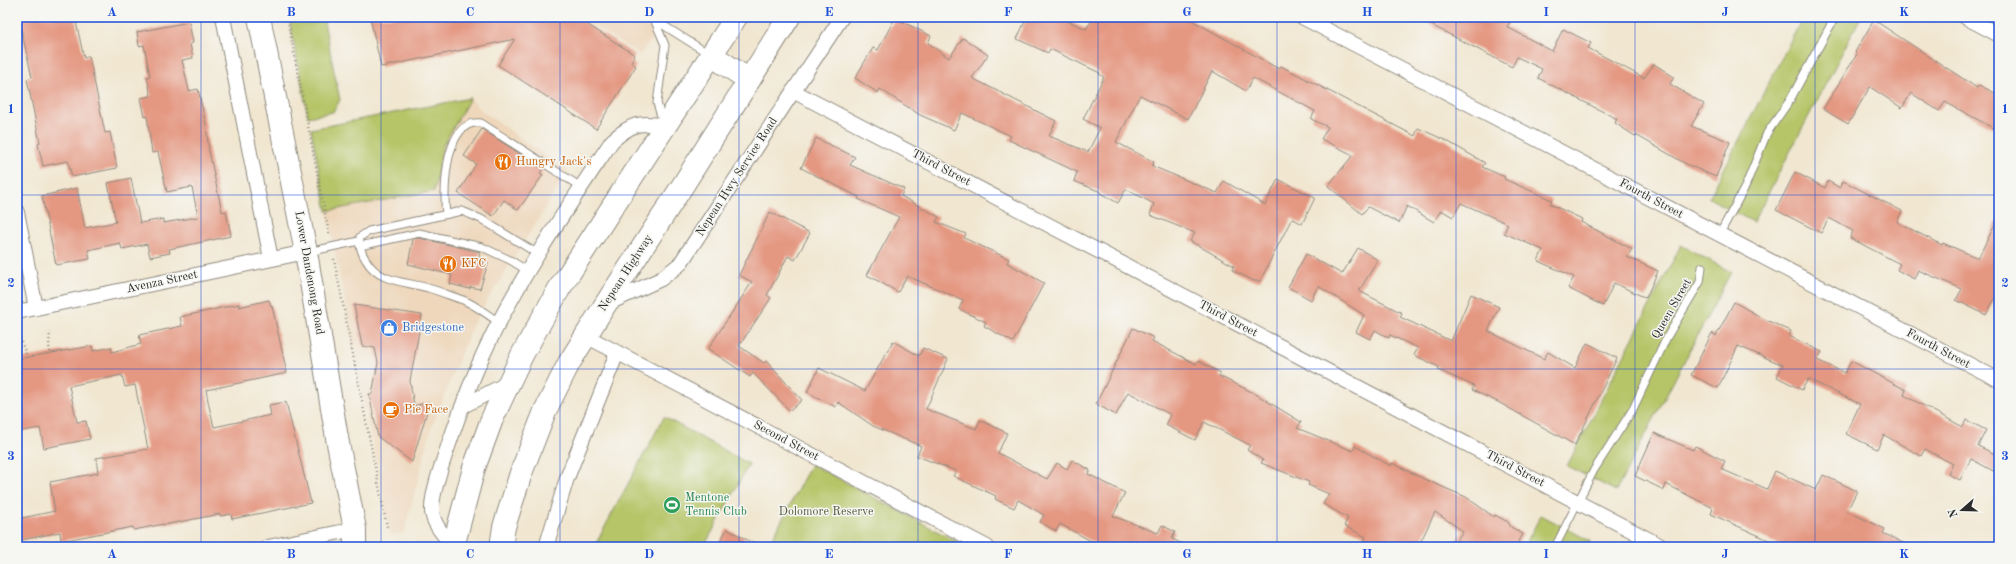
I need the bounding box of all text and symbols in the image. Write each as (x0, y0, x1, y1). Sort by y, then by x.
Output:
text: A (107, 6, 117, 19)
text: B (286, 6, 296, 19)
text: C (466, 6, 474, 19)
text: D (644, 6, 654, 19)
text: E (825, 6, 834, 19)
text: F (1004, 6, 1013, 19)
text: G (1182, 6, 1192, 19)
text: H (1362, 6, 1373, 19)
text: I (1543, 6, 1549, 19)
text: J (1721, 6, 1729, 19)
text: K (1899, 6, 1909, 19)
text: 1 (7, 103, 15, 116)
text: 1 (2001, 103, 2009, 116)
street label: Nepean Hwy Service Road (694, 115, 780, 239)
street label: Third Street (910, 148, 972, 188)
restaurant icon: Hungry Jack's (493, 152, 513, 172)
place label: Hungry Jack's (516, 156, 591, 168)
street label: Fourth Street (1617, 177, 1685, 221)
street label: Lower Dandenong Road (292, 210, 326, 336)
street label: Nepean Highway (597, 232, 656, 314)
restaurant icon: KFC (438, 254, 458, 274)
place label: KFC (461, 258, 486, 270)
street label: Avenza Street (125, 269, 199, 295)
text: 2 (7, 277, 15, 290)
street label: Queen Street (1650, 277, 1694, 341)
text: 2 (2001, 277, 2009, 290)
street label: Third Street (1197, 299, 1259, 339)
shop icon: Bridgestone (379, 318, 399, 338)
place label: Bridgestone (402, 322, 465, 334)
street label: Fourth Street (1904, 327, 1972, 371)
cafe icon: Pie Face (381, 400, 401, 420)
place label: Pie Face (404, 404, 449, 416)
street label: Second Street (751, 419, 821, 463)
street label: Third Street (1484, 449, 1546, 489)
text: 3 (7, 450, 15, 463)
text: 3 (2001, 450, 2009, 463)
north arrow (1942, 490, 1982, 530)
place label: Mentone Tennis Club (685, 492, 747, 518)
sports icon: Mentone Tennis Club (662, 495, 682, 515)
park label: Dolomore Reserve (779, 506, 874, 518)
text: N (1947, 507, 1961, 519)
text: A (107, 548, 117, 561)
text: B (286, 548, 296, 561)
text: C (466, 548, 474, 561)
text: D (644, 548, 654, 561)
text: E (825, 548, 834, 561)
text: F (1004, 548, 1013, 561)
text: G (1182, 548, 1192, 561)
text: H (1362, 548, 1373, 561)
text: I (1543, 548, 1549, 561)
text: J (1721, 548, 1729, 561)
text: K (1899, 548, 1909, 561)

